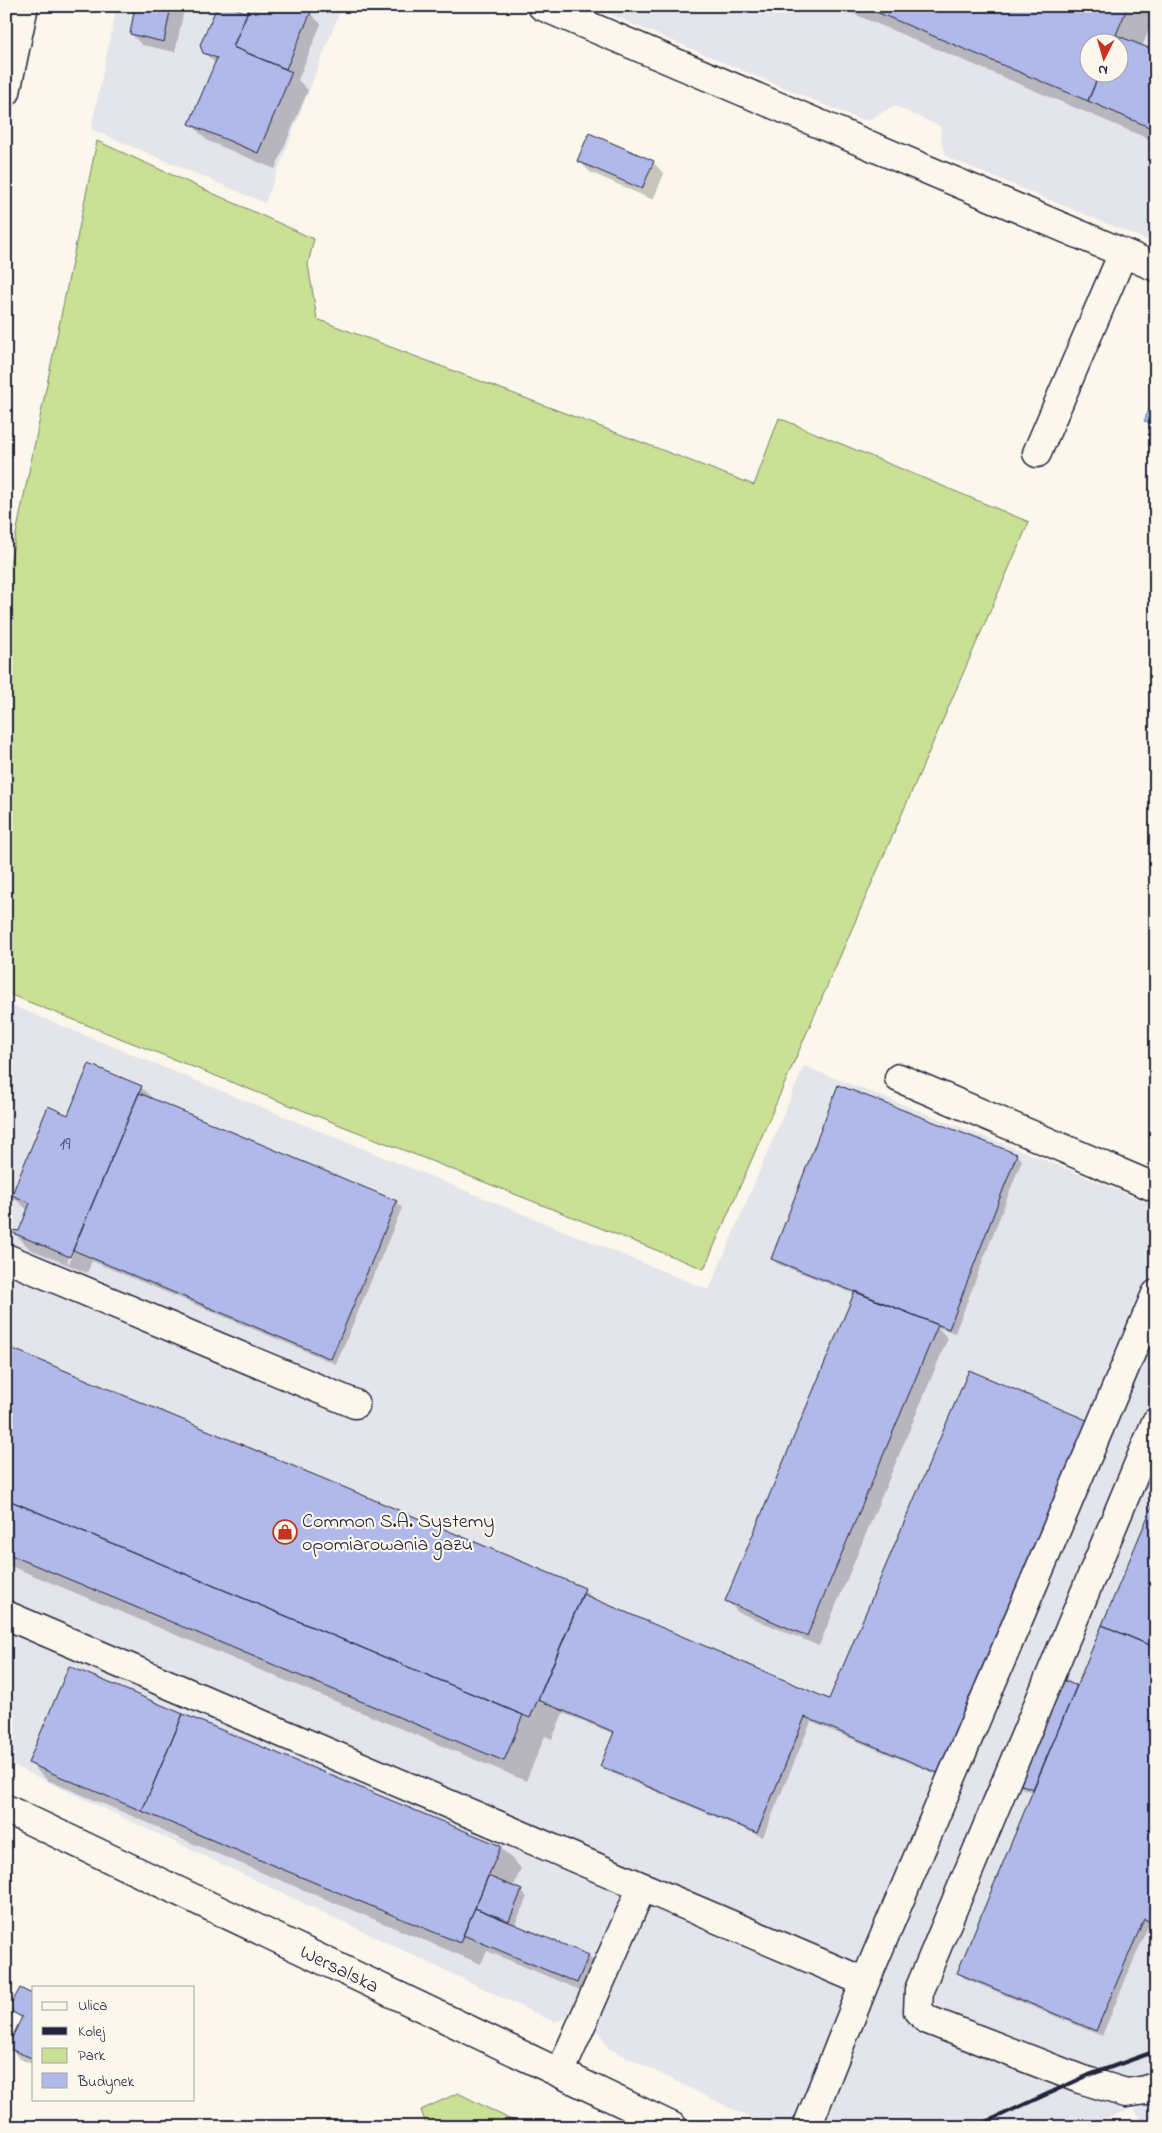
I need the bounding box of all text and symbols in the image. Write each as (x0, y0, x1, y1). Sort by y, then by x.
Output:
north arrow (1080, 32, 1130, 82)
text: N (1097, 59, 1109, 80)
house number: 19 (59, 1132, 71, 1158)
place label: Common S.A. Systemy opomiarowania gazu (302, 1508, 494, 1561)
shop icon: Common S.A. Systemy opomiarowania gazu (272, 1519, 298, 1545)
street label: Wersalska (294, 1939, 383, 2002)
legend (32, 1986, 195, 2100)
text: Ulica (78, 1995, 107, 2017)
text: Kolej (78, 2021, 106, 2043)
text: Park (78, 2045, 106, 2067)
text: Budynek (77, 2071, 135, 2094)

